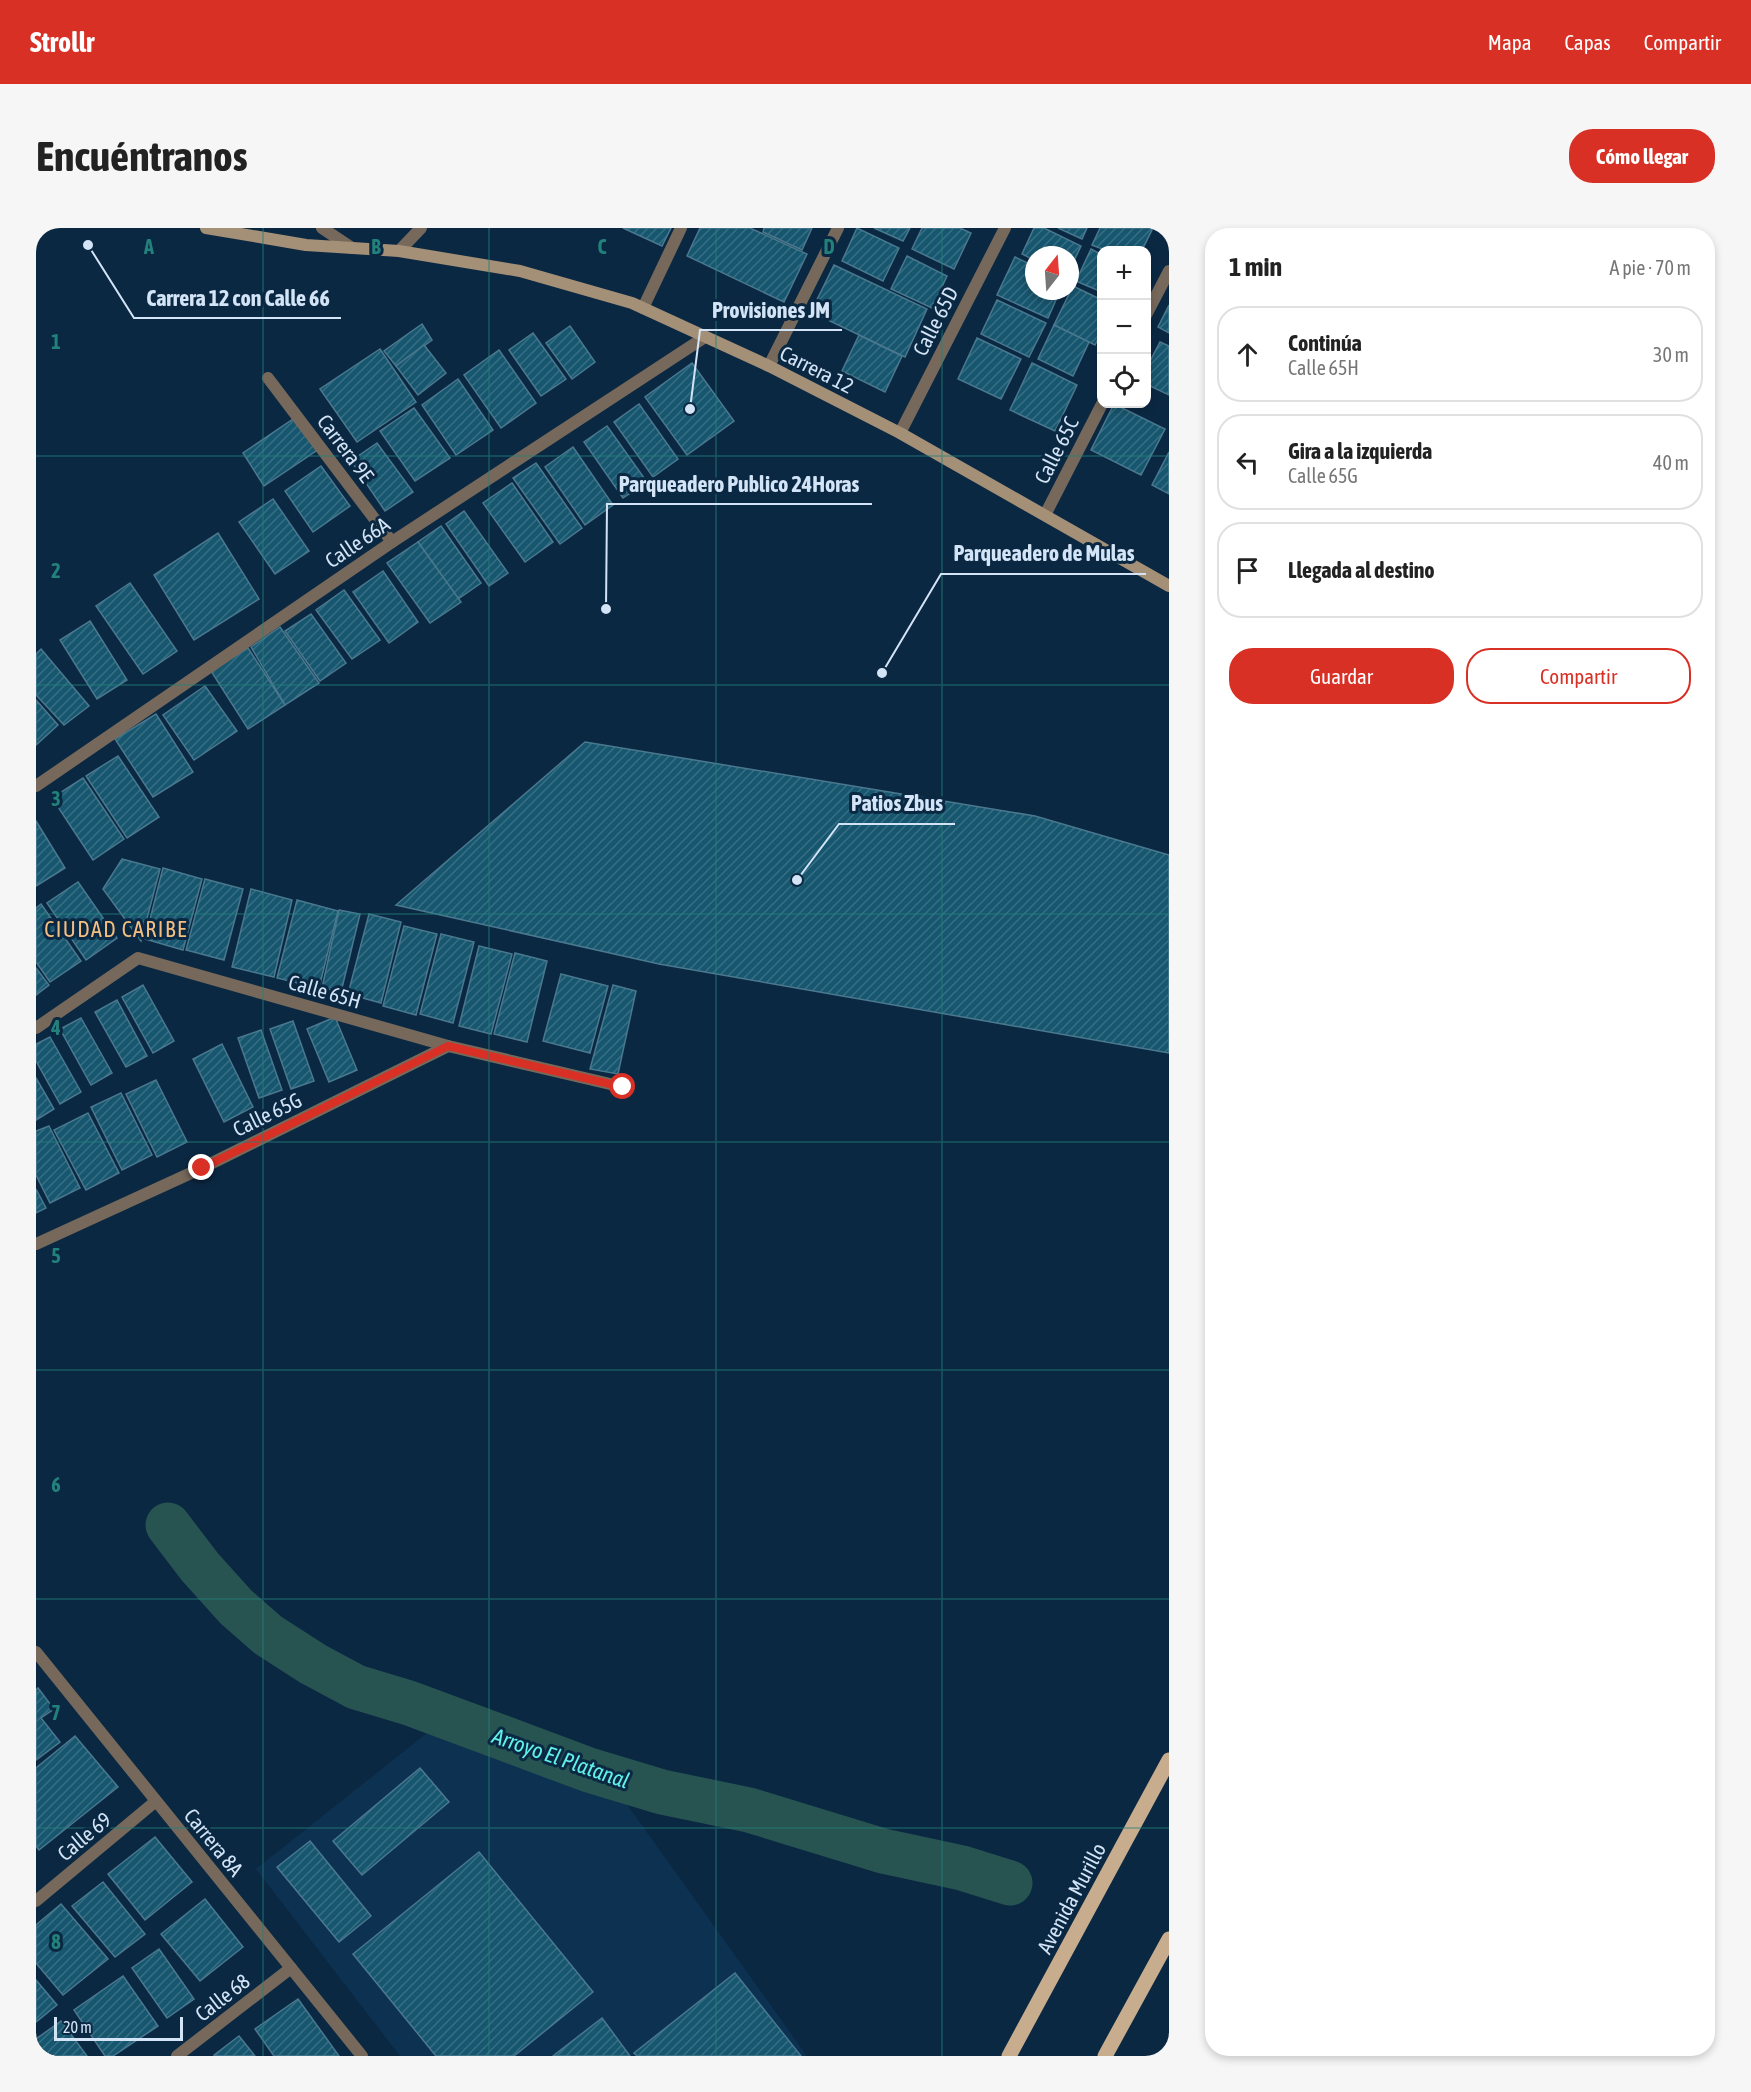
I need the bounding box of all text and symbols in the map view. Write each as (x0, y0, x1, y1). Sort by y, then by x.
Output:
text: Strollr (30, 26, 94, 58)
text: Mapa (1488, 30, 1531, 54)
text: Capas (1564, 30, 1611, 54)
text: Compartir (1644, 30, 1721, 54)
button: Cómo llegar (1569, 129, 1715, 183)
text: Encuéntranos (36, 132, 248, 180)
text: A (143, 235, 154, 258)
text: B (371, 235, 381, 258)
text: C (598, 235, 607, 258)
text: D (823, 235, 835, 258)
north arrow (1025, 246, 1079, 300)
map controls (1097, 246, 1151, 408)
button: + (1097, 246, 1151, 300)
text: 1 min (1229, 252, 1282, 282)
text: A pie · 70 m (1610, 256, 1691, 279)
callout: Carrera 12 con Calle 66 (134, 278, 341, 318)
street label: Calle 65D (907, 283, 963, 359)
text: Carrera 12 con Calle 66 (146, 285, 330, 311)
callout: Provisiones JM (700, 290, 842, 330)
text: Provisiones JM (712, 297, 830, 323)
button: − (1097, 300, 1151, 354)
text: 1 (51, 330, 61, 353)
text: Continúa (1288, 330, 1362, 356)
icon: ahead (1231, 338, 1264, 371)
street label: Carrera 12 (776, 340, 858, 398)
text: 30 m (1653, 343, 1689, 366)
button: locate (1097, 354, 1151, 408)
text: Calle 65H (1288, 356, 1359, 379)
street label: Carrera 9E (313, 409, 379, 487)
street label: Calle 65C (1029, 412, 1083, 487)
text: Gira a la izquierda (1288, 438, 1432, 464)
icon: left (1231, 446, 1264, 479)
text: 40 m (1653, 451, 1689, 474)
callout: Parqueadero Publico 24Horas (607, 464, 872, 504)
text: Calle 65G (1288, 464, 1358, 487)
text: Parqueadero Publico 24Horas (619, 471, 860, 497)
street label: Calle 66A (320, 511, 394, 572)
callout: Parqueadero de Mulas (941, 534, 1146, 574)
text: Parqueadero de Mulas (953, 540, 1135, 566)
icon: arrive (1231, 554, 1264, 587)
text: Llegada al destino (1288, 557, 1435, 583)
text: 2 (51, 559, 61, 582)
button: Guardar (1229, 648, 1454, 704)
button: Compartir (1466, 648, 1691, 704)
callout: Patios Zbus (839, 784, 955, 824)
text: 3 (51, 787, 61, 810)
text: Patios Zbus (851, 790, 943, 816)
district label: CIUDAD CARIBE (44, 916, 188, 942)
street label: Calle 65H (286, 969, 364, 1013)
text: 4 (50, 1016, 61, 1039)
route start (609, 1073, 635, 1099)
street label: Calle 65G (229, 1087, 305, 1141)
route end (188, 1154, 214, 1180)
text: 5 (51, 1244, 61, 1267)
text: 6 (51, 1473, 61, 1496)
text: 7 (51, 1701, 61, 1724)
water label: Arroyo El Platanal (488, 1722, 633, 1794)
street label: Carrera 8A (180, 1803, 249, 1881)
street label: Calle 69 (52, 1807, 116, 1865)
street label: Avenida Murillo (1032, 1839, 1110, 1957)
text: 8 (51, 1930, 61, 1953)
street label: Calle 68 (190, 1968, 254, 2026)
scale bar (54, 2014, 183, 2042)
text: 20 m (63, 2018, 92, 2036)

